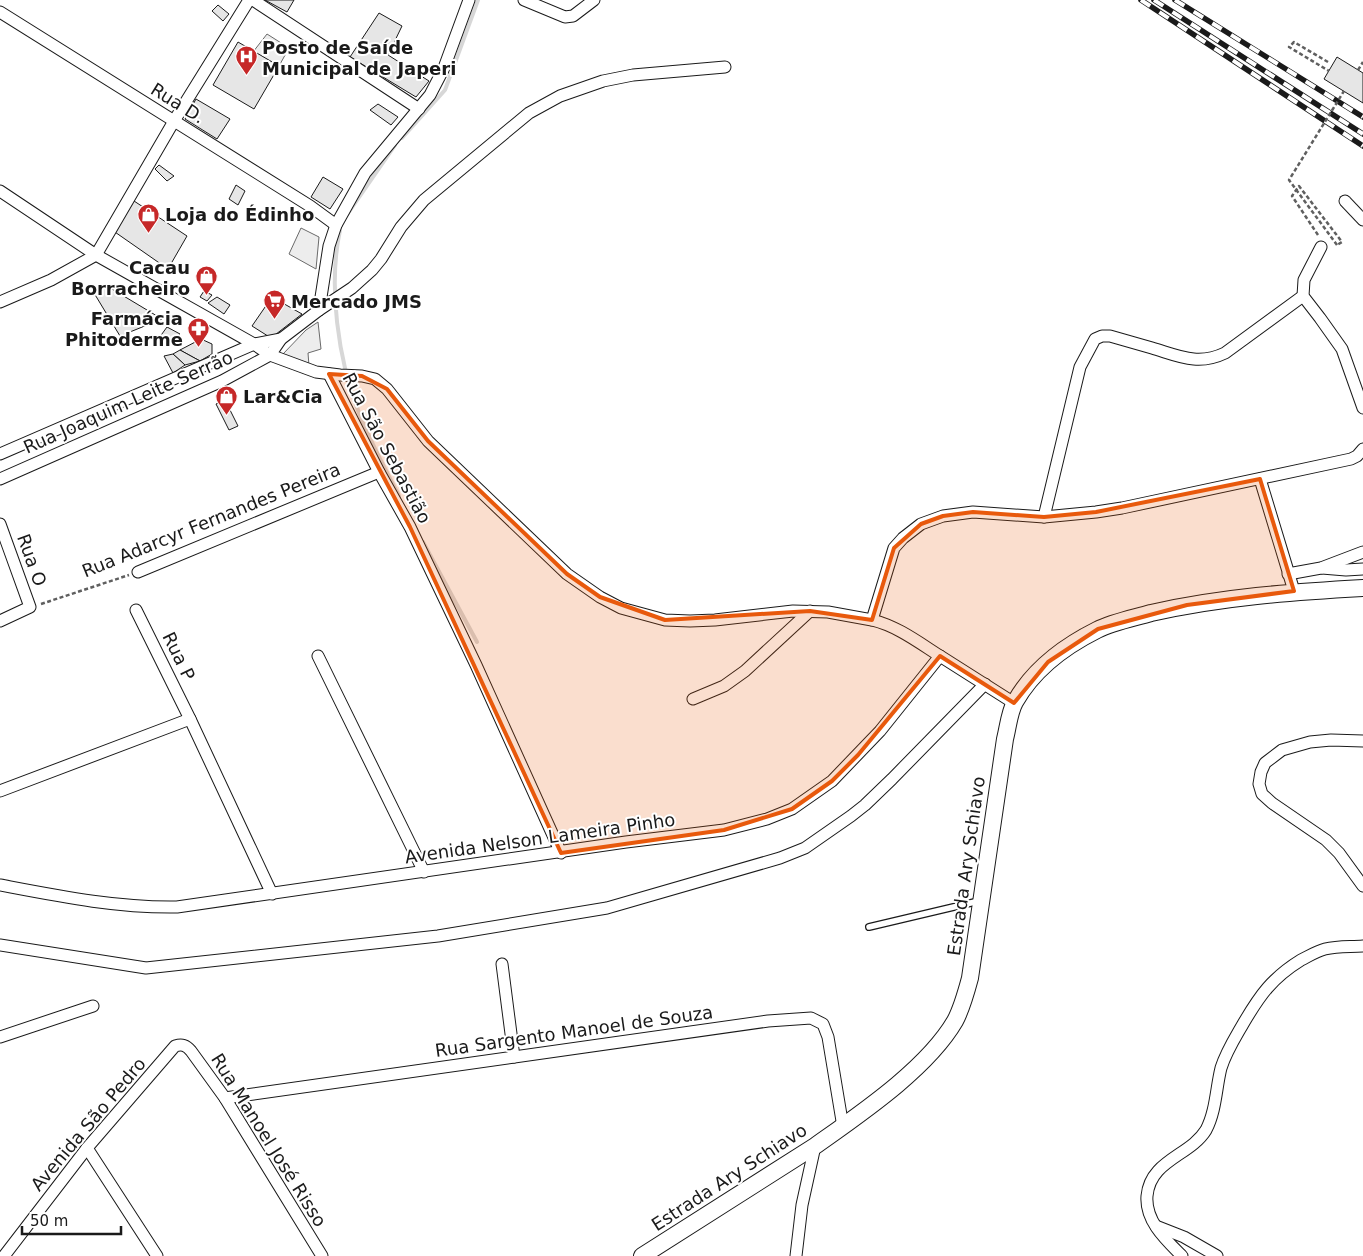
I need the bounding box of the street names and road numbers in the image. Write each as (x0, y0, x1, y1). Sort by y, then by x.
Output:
street label: Rua D. (147, 78, 209, 128)
street label: Rua Joaquim Leite Serrão (20, 346, 236, 458)
street label: Rua São Sebastião (338, 369, 436, 527)
street label: Rua Adarcyr Fernandes Pereira (79, 458, 343, 582)
street label: Rua O (13, 531, 51, 589)
street label: Rua P (158, 629, 200, 684)
street label: Estrada Ary Schiavo (943, 775, 989, 957)
street label: Avenida Nelson Lameira Pinho (403, 809, 677, 867)
street label: Rua Sargento Manoel de Souza (434, 1001, 714, 1061)
street label: Rua Manoel José Risso (207, 1049, 331, 1231)
street label: Avenida São Pedro (26, 1053, 150, 1195)
street label: Estrada Ary Schiavo (647, 1119, 811, 1235)

